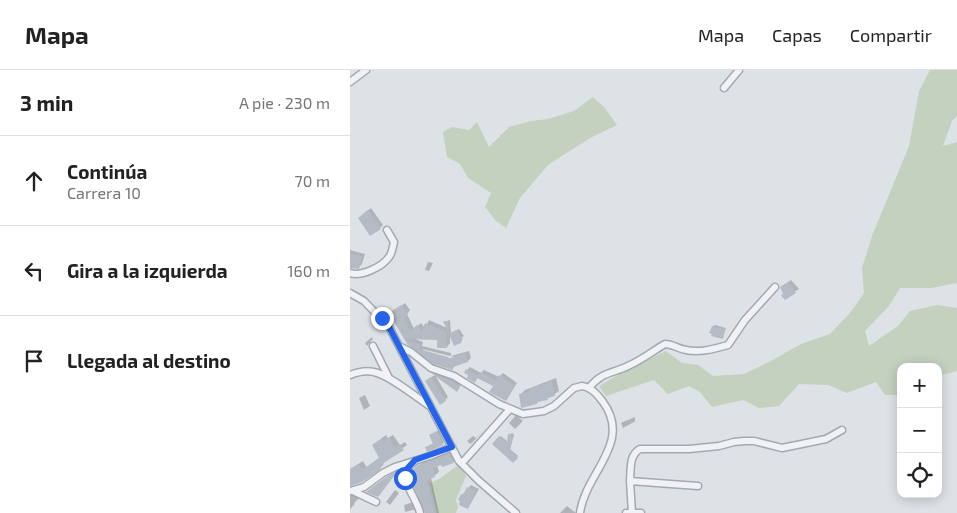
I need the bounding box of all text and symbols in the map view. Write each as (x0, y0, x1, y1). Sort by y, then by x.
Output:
text: Mapa (25, 20, 89, 49)
text: Mapa (698, 24, 744, 46)
text: Capas (772, 24, 822, 46)
text: Compartir (850, 24, 932, 46)
text: 3 min (20, 90, 73, 115)
text: A pie · 230 m (239, 93, 330, 112)
text: Continúa (67, 160, 147, 183)
icon: ahead (20, 167, 48, 195)
text: 70 m (295, 171, 330, 190)
text: Carrera 10 (67, 183, 141, 202)
icon: left (20, 257, 48, 285)
text: Gira a la izquierda (67, 259, 228, 282)
text: 160 m (287, 261, 330, 280)
route end (371, 307, 394, 330)
icon: arrive (20, 347, 48, 375)
text: Llegada al destino (67, 349, 231, 372)
map controls (897, 363, 942, 498)
button: + (897, 363, 942, 408)
button: − (897, 408, 942, 453)
button: locate (897, 453, 942, 498)
route start (394, 467, 417, 490)

